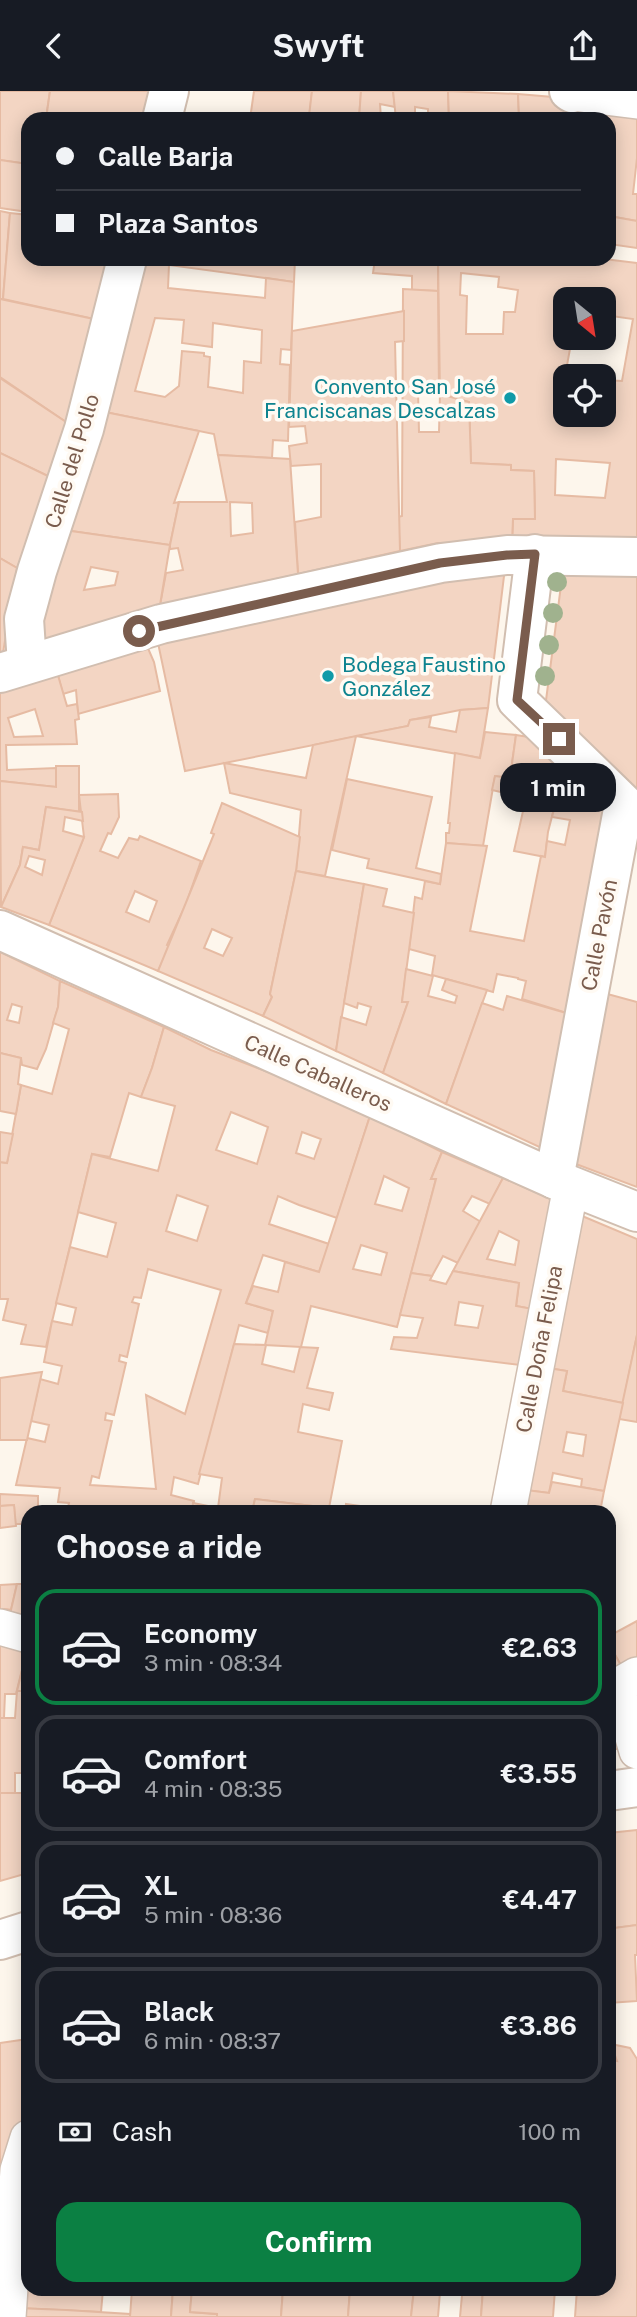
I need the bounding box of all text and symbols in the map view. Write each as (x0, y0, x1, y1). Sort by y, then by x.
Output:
icon: back (35, 27, 73, 65)
text: Swyft (272, 27, 365, 64)
icon: share (564, 27, 602, 65)
text: Calle Barja (98, 141, 233, 172)
text: Plaza Santos (98, 208, 258, 239)
north arrow (553, 287, 616, 350)
map controls (553, 287, 616, 427)
button: locate (553, 364, 616, 427)
place label: Convento San José Franciscanas Descalzas (264, 374, 496, 423)
marker: Convento San José Franciscanas Descalzas (502, 390, 518, 406)
street label: Calle del Pollo (40, 391, 104, 531)
route start (123, 615, 155, 647)
place label: Bodega Faustino González (342, 652, 506, 701)
marker: Bodega Faustino González (320, 668, 336, 684)
route end (543, 723, 575, 755)
callout: 1 min (501, 763, 617, 813)
text: 1 min (530, 774, 586, 801)
street label: Calle Pavón (576, 877, 622, 993)
street label: Calle Caballeros (240, 1029, 396, 1117)
street label: Calle Doña Felipa (511, 1263, 567, 1435)
text: Choose a ride (56, 1528, 262, 1565)
icon: car (60, 1616, 123, 1679)
text: Economy (144, 1618, 257, 1649)
text: €2.63 (502, 1632, 577, 1663)
text: 3 min · 08:34 (144, 1649, 282, 1676)
icon: car (60, 1742, 123, 1805)
text: Comfort (144, 1744, 247, 1775)
text: €3.55 (501, 1758, 577, 1789)
text: 4 min · 08:35 (144, 1775, 283, 1802)
icon: car (60, 1868, 123, 1931)
text: XL (144, 1870, 178, 1901)
text: €4.47 (503, 1884, 577, 1915)
text: 5 min · 08:36 (144, 1901, 282, 1928)
icon: car (60, 1994, 123, 2057)
text: Black (144, 1996, 214, 2027)
text: €3.86 (501, 2010, 577, 2041)
text: 6 min · 08:37 (144, 2027, 281, 2054)
icon: cash (56, 2113, 94, 2151)
text: Cash (112, 2116, 172, 2147)
text: 100 m (518, 2118, 581, 2145)
button: Confirm (56, 2202, 581, 2282)

